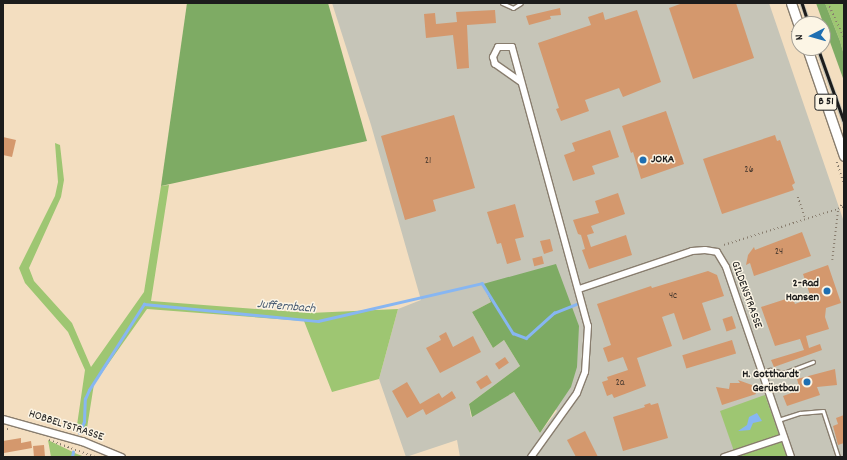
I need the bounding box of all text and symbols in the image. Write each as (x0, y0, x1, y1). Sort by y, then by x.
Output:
north arrow (791, 16, 831, 56)
text: N (792, 34, 808, 41)
road number: B 51 (814, 93, 838, 111)
place label: JOKA (651, 153, 674, 167)
marker: JOKA (638, 155, 648, 165)
house number: 21 (425, 156, 431, 168)
house number: 26 (744, 165, 754, 177)
house number: 24 (775, 247, 783, 259)
street label: GILDENSTRASSE (727, 259, 765, 331)
place label: 2-Rad Hansen (786, 277, 819, 305)
marker: 2-Rad Hansen (822, 286, 832, 296)
house number: 4c (669, 291, 677, 303)
water label: Juffernbach (256, 298, 316, 318)
place label: H. Gotthardt Gerüstbau (742, 368, 799, 396)
marker: H. Gotthardt Gerüstbau (802, 377, 812, 387)
house number: 2a (615, 378, 625, 390)
street label: HOBBELTSTRASSE (27, 407, 105, 445)

